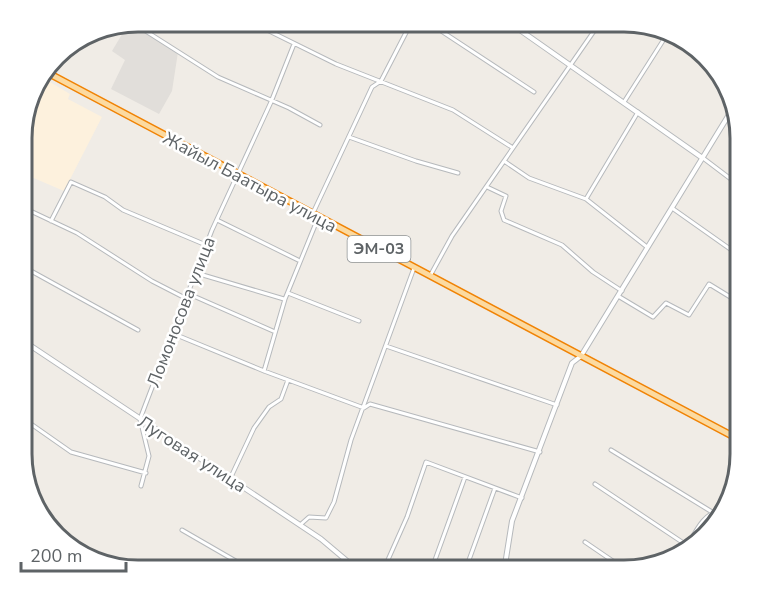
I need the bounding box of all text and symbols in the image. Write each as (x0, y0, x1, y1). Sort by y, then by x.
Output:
street label: Жайыл Баатыра улица (159, 126, 341, 238)
street label: Ломоносова улица (141, 233, 221, 391)
road number: ЭМ-03 (348, 236, 410, 262)
street label: Луговая улица (133, 410, 251, 498)
scale bar (21, 535, 126, 573)
text: 200 m (30, 544, 82, 568)

